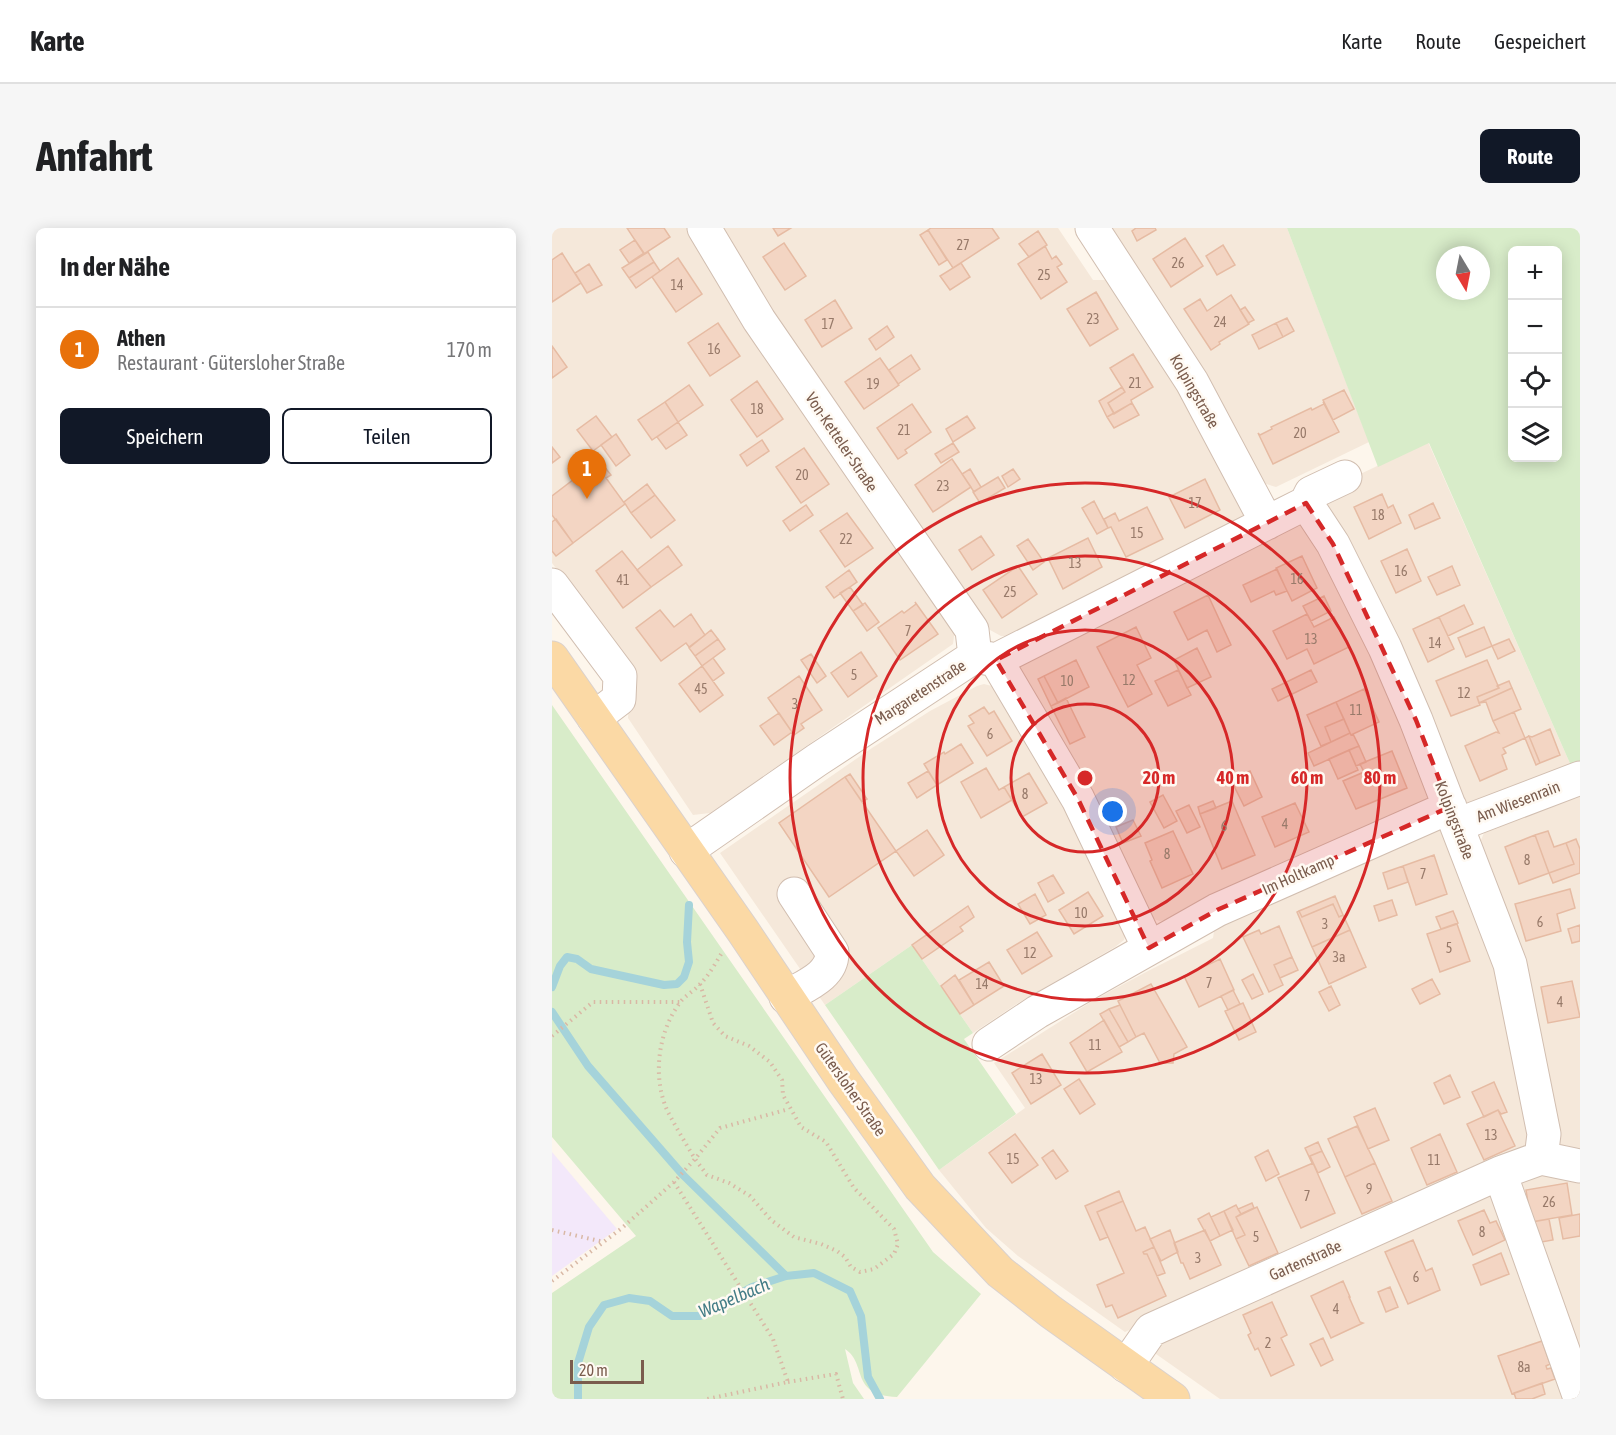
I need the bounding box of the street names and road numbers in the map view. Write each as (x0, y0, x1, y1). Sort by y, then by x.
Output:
street label: Kolpingstraße (1166, 351, 1223, 432)
street label: Von-Ketteler-Straße (802, 389, 882, 495)
street label: Margaretenstraße (871, 656, 969, 729)
street label: Am Wiesenrain (1474, 777, 1562, 825)
street label: Kolpingstraße (1431, 778, 1478, 862)
street label: Im Holtkamp (1259, 850, 1337, 899)
street label: Gütersloher Straße (812, 1039, 890, 1139)
street label: Gartenstraße (1266, 1236, 1344, 1284)

